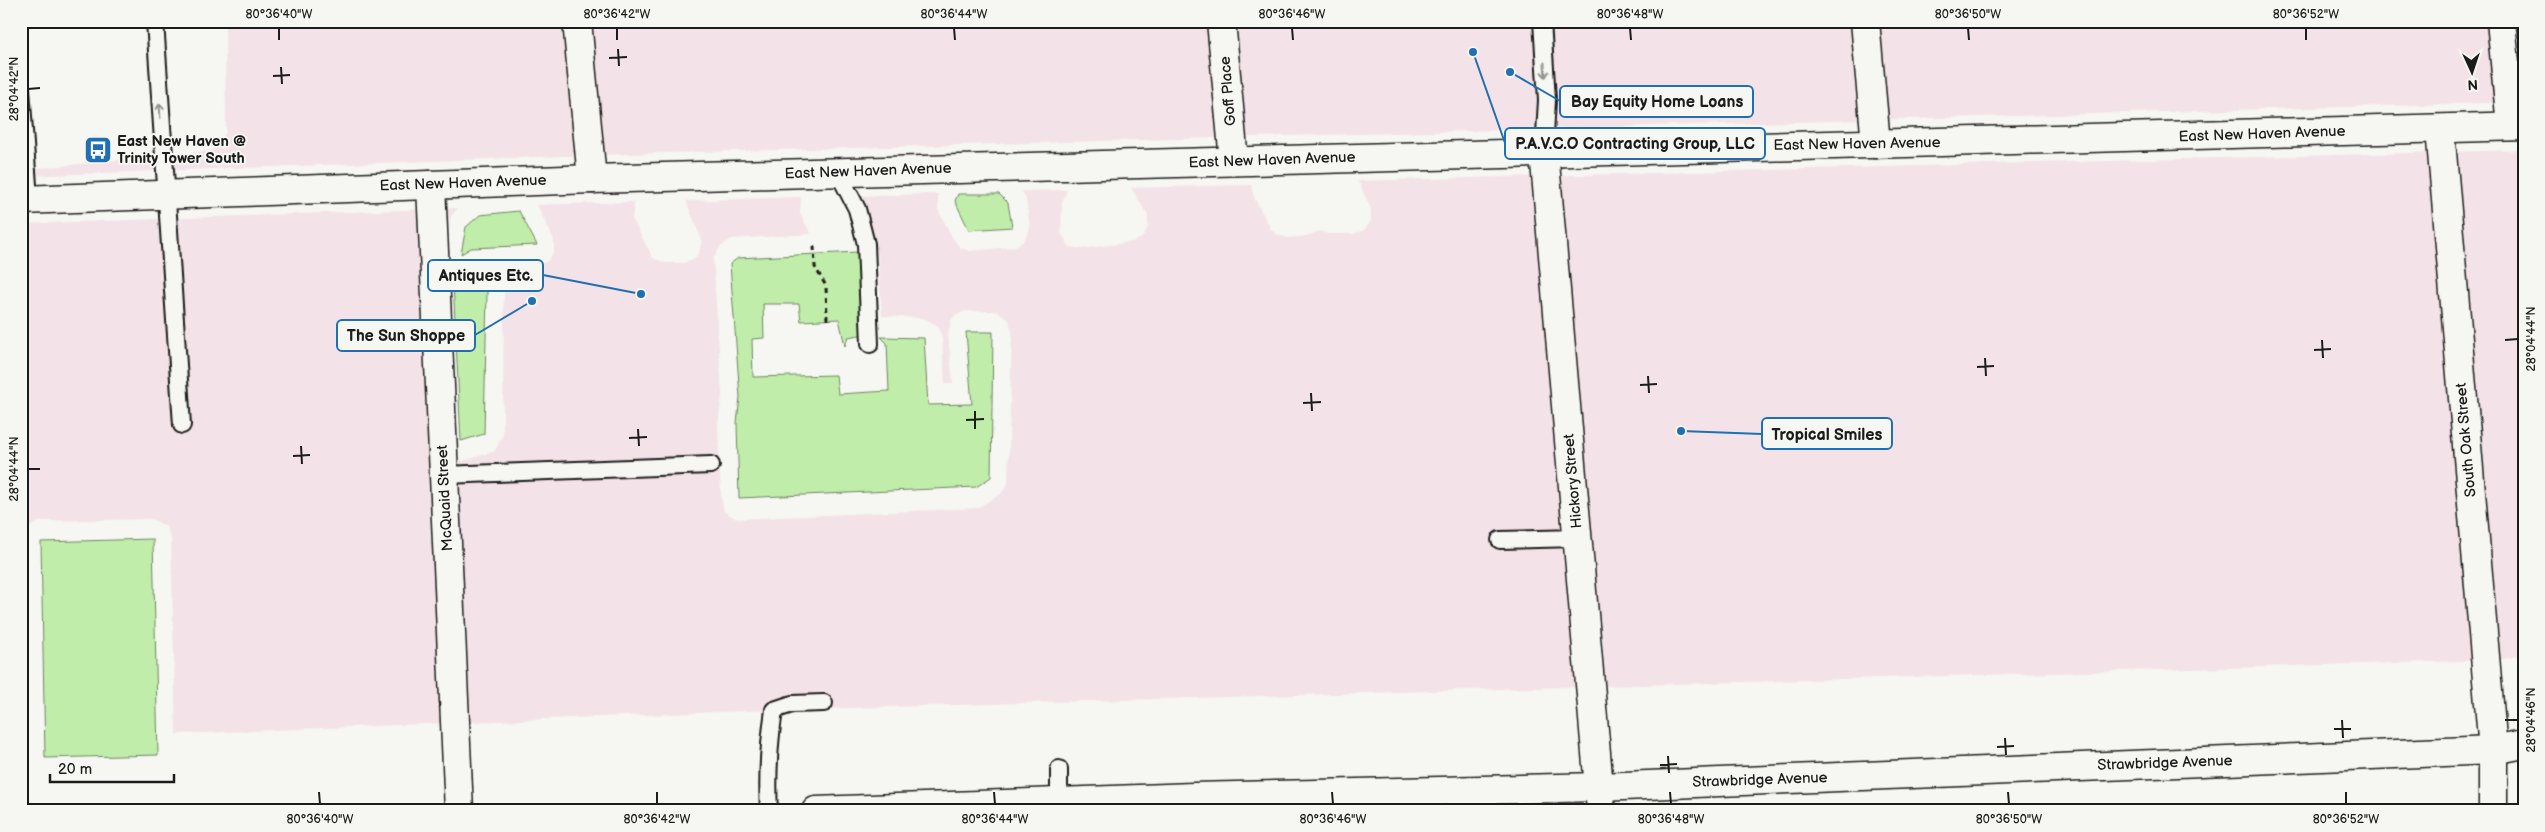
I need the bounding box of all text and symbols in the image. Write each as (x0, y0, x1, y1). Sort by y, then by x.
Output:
text: 80°36'40"W (246, 7, 312, 22)
text: 80°36'42"W (584, 7, 650, 22)
text: 80°36'44"W (920, 7, 988, 22)
text: 80°36'46"W (1258, 7, 1326, 22)
text: 80°36'48"W (1597, 7, 1663, 22)
text: 80°36'50"W (1935, 7, 2001, 22)
text: 80°36'52"W (2273, 7, 2339, 22)
north arrow (2448, 48, 2498, 98)
street label: Goff Place (1215, 55, 1241, 127)
text: 28°04'42"N (7, 57, 22, 121)
one-way arrow (1540, 62, 1549, 78)
text: N (2467, 76, 2478, 93)
callout: Bay Equity Home Loans (1560, 86, 1753, 117)
text: Bay Equity Home Loans (1571, 93, 1743, 112)
one-way arrow (155, 103, 164, 119)
street label: East New Haven Avenue (2178, 122, 2346, 146)
callout: P.A.V.C.O Contracting Group, LLC (1505, 128, 1765, 159)
place label: East New Haven @ Trinity Tower South (117, 132, 247, 168)
street label: East New Haven Avenue (1773, 133, 1941, 155)
bus stop icon: East New Haven @ Trinity Tower South (83, 135, 113, 165)
text: P.A.V.C.O Contracting Group, LLC (1515, 135, 1755, 154)
street label: East New Haven Avenue (1188, 148, 1356, 172)
street label: East New Haven Avenue (784, 159, 952, 183)
street label: East New Haven Avenue (379, 171, 547, 195)
callout: Antiques Etc. (428, 260, 543, 291)
text: Antiques Etc. (438, 267, 534, 286)
text: 28°04'44"N (2524, 307, 2539, 371)
callout: The Sun Shoppe (337, 320, 475, 351)
text: The Sun Shoppe (347, 327, 465, 346)
street label: South Oak Street (2452, 382, 2480, 498)
callout: Tropical Smiles (1762, 418, 1892, 449)
text: Tropical Smiles (1772, 426, 1883, 445)
street label: Hickory Street (1559, 432, 1587, 529)
text: 28°04'44"N (7, 437, 22, 501)
street label: McQuaid Street (433, 444, 457, 552)
text: 28°04'46"N (2524, 688, 2539, 752)
street label: Strawbridge Avenue (2097, 751, 2233, 775)
scale bar (50, 752, 174, 784)
text: 20 m (58, 760, 92, 779)
street label: Strawbridge Avenue (1692, 768, 1828, 792)
text: 80°36'40"W (287, 812, 353, 827)
text: 80°36'42"W (624, 812, 690, 827)
text: 80°36'44"W (961, 812, 1029, 827)
text: 80°36'46"W (1299, 812, 1367, 827)
text: 80°36'48"W (1638, 812, 1704, 827)
text: 80°36'50"W (1976, 812, 2042, 827)
text: 80°36'52"W (2313, 812, 2379, 827)

